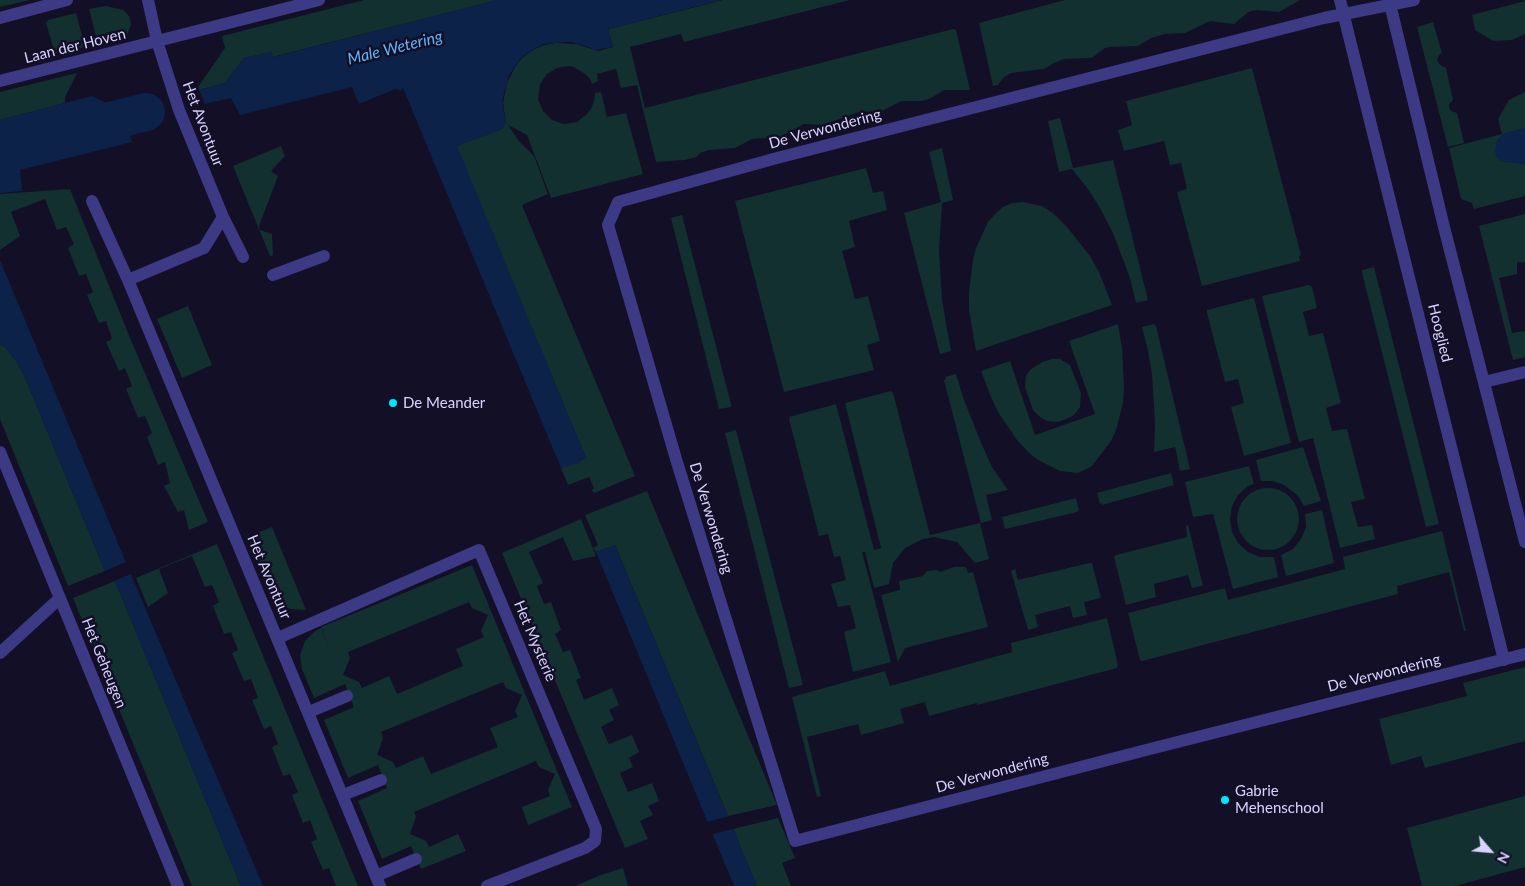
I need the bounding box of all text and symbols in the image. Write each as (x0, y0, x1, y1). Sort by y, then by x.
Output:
street label: Laan der Hoven (22, 25, 128, 67)
water label: Male Wetering (345, 27, 445, 69)
street label: Het Avontuur (179, 79, 227, 169)
street label: De Verwondering (767, 105, 883, 153)
street label: Hooglied (1424, 302, 1456, 364)
place label: De Meander (403, 394, 485, 412)
marker: De Meander (387, 397, 399, 409)
street label: De Verwondering (685, 460, 737, 576)
street label: Het Avontuur (243, 532, 295, 622)
street label: Het Mysterie (510, 598, 560, 684)
street label: Het Geheugen (78, 615, 130, 711)
street label: De Verwondering (1326, 650, 1442, 696)
street label: De Verwondering (934, 749, 1050, 797)
place label: Gabrie Mehenschool (1235, 782, 1324, 817)
marker: Gabrie Mehenschool (1219, 794, 1231, 806)
north arrow (1465, 826, 1515, 876)
text: N (1494, 849, 1514, 867)

